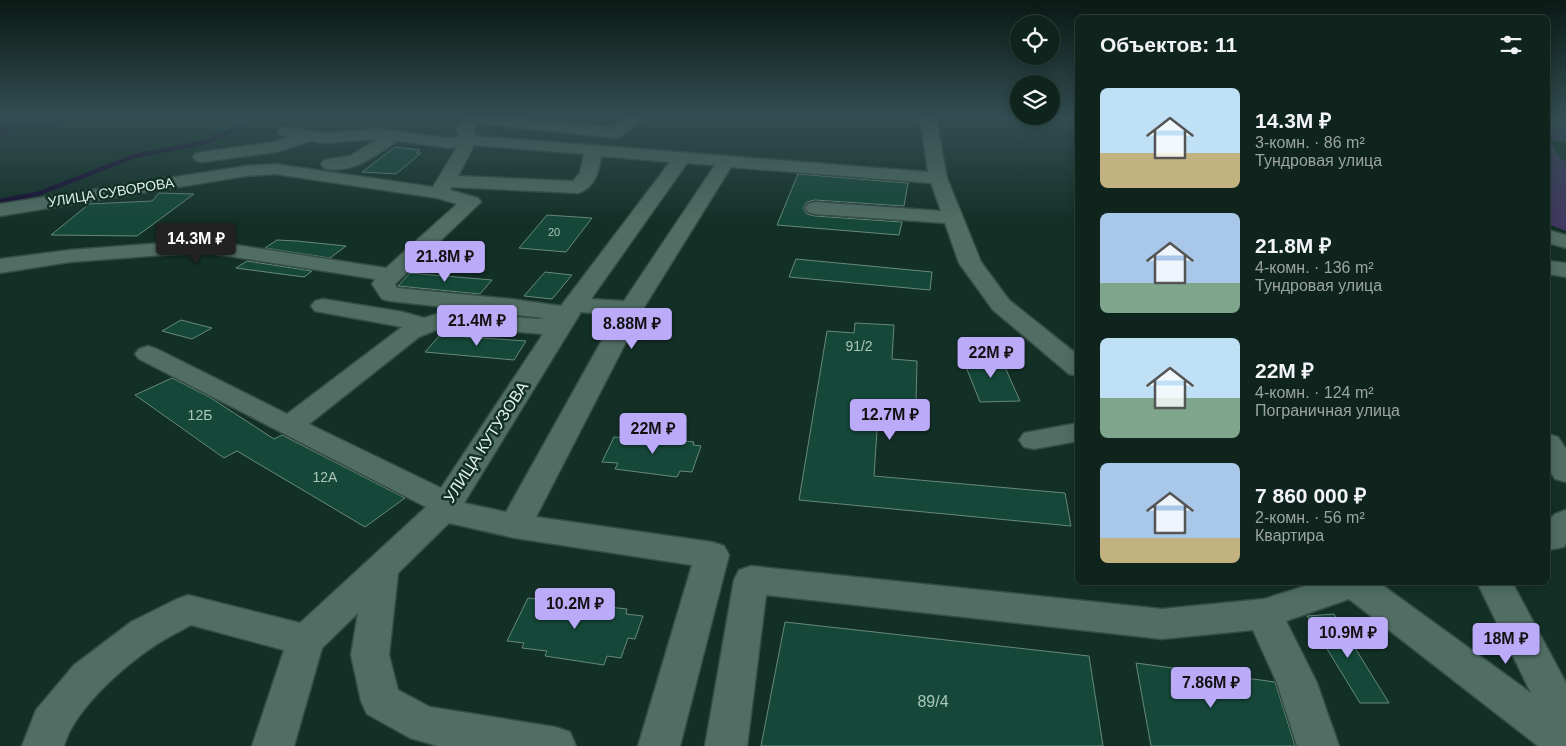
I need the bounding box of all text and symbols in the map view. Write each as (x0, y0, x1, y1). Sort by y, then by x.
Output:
map controls (1010, 15, 1060, 125)
button: locate (1010, 15, 1060, 65)
icon: filters (1497, 31, 1525, 59)
text: Объектов: 11 (1100, 33, 1237, 56)
button: layers (1010, 75, 1060, 125)
icon: home (1140, 108, 1200, 168)
text: 14.3M ₽ (1255, 109, 1331, 132)
text: 3-комн. · 86 m² (1255, 134, 1365, 151)
text: Тундровая улица (1255, 152, 1382, 169)
street label: УЛИЦА СУВОРОВА (47, 174, 176, 210)
pin: 14.3M ₽ (150, 222, 242, 265)
house number: 20 (548, 226, 560, 238)
text: 14.3M ₽ (167, 230, 225, 247)
icon: home (1140, 233, 1200, 293)
text: 21.8M ₽ (1255, 234, 1331, 257)
pin: 21.8M ₽ (399, 240, 491, 283)
text: 21.8M ₽ (416, 248, 474, 265)
text: 4-комн. · 136 m² (1255, 259, 1374, 276)
text: Тундровая улица (1255, 277, 1382, 294)
pin: 21.4M ₽ (431, 304, 523, 347)
pin: 8.88M ₽ (586, 308, 678, 350)
text: 21.4M ₽ (448, 312, 506, 329)
text: 8.88M ₽ (603, 315, 661, 332)
pin: 22M ₽ (956, 336, 1026, 379)
house number: 91/2 (845, 338, 873, 354)
text: 22M ₽ (969, 344, 1013, 361)
icon: home (1140, 358, 1200, 418)
text: 22M ₽ (1255, 359, 1314, 382)
street label: УЛИЦА КУТУЗОВА (441, 378, 532, 506)
text: 4-комн. · 124 m² (1255, 384, 1374, 401)
pin: 12.7M ₽ (844, 398, 936, 441)
text: Пограничная улица (1255, 402, 1400, 419)
text: 12.7M ₽ (861, 406, 919, 423)
house number: 12Б (188, 407, 212, 423)
pin: 22M ₽ (618, 412, 688, 455)
text: 22M ₽ (631, 420, 675, 437)
house number: 12А (313, 469, 338, 485)
icon: home (1140, 483, 1200, 543)
text: 7 860 000 ₽ (1255, 484, 1366, 507)
text: 2-комн. · 56 m² (1255, 509, 1365, 526)
text: Квартира (1255, 527, 1324, 544)
pin: 10.2M ₽ (529, 588, 621, 630)
text: 10.2M ₽ (546, 595, 604, 612)
pin: 10.9M ₽ (1302, 616, 1394, 659)
pin: 18M ₽ (1471, 622, 1541, 665)
text: 10.9M ₽ (1319, 624, 1377, 641)
text: 18M ₽ (1484, 630, 1528, 647)
pin: 7.86M ₽ (1165, 666, 1257, 709)
text: 7.86M ₽ (1182, 674, 1240, 691)
house number: 89/4 (917, 693, 949, 710)

